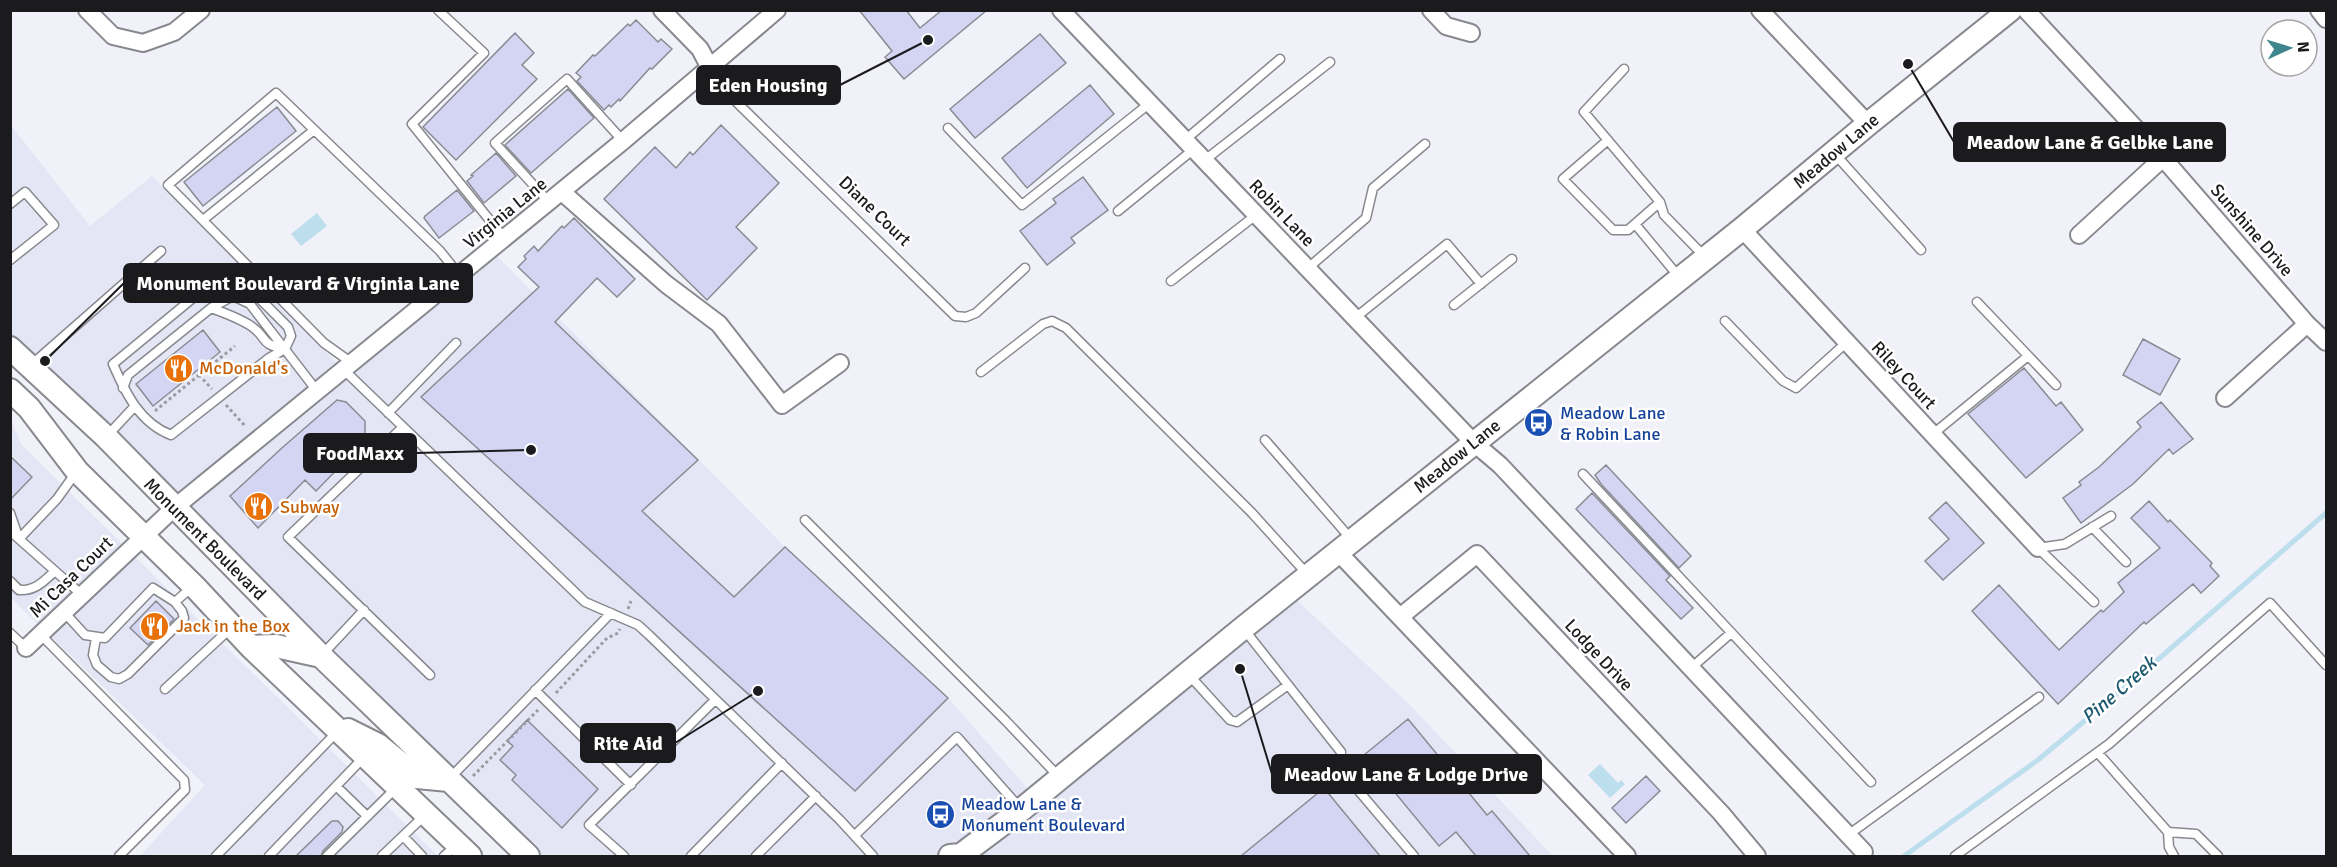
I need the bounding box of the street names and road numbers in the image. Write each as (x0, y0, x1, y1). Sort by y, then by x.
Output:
street label: Meadow Lane (1789, 109, 1883, 193)
street label: Diane Court (834, 171, 916, 251)
street label: Virginia Lane (459, 173, 551, 253)
street label: Robin Lane (1244, 175, 1320, 251)
street label: Sunshine Drive (2206, 179, 2298, 281)
street label: Riley Court (1867, 336, 1941, 414)
street label: Meadow Lane (1409, 414, 1505, 498)
street label: Monument Boulevard (139, 473, 271, 605)
street label: Mi Casa Court (25, 532, 117, 622)
street label: Lodge Drive (1560, 614, 1638, 696)

